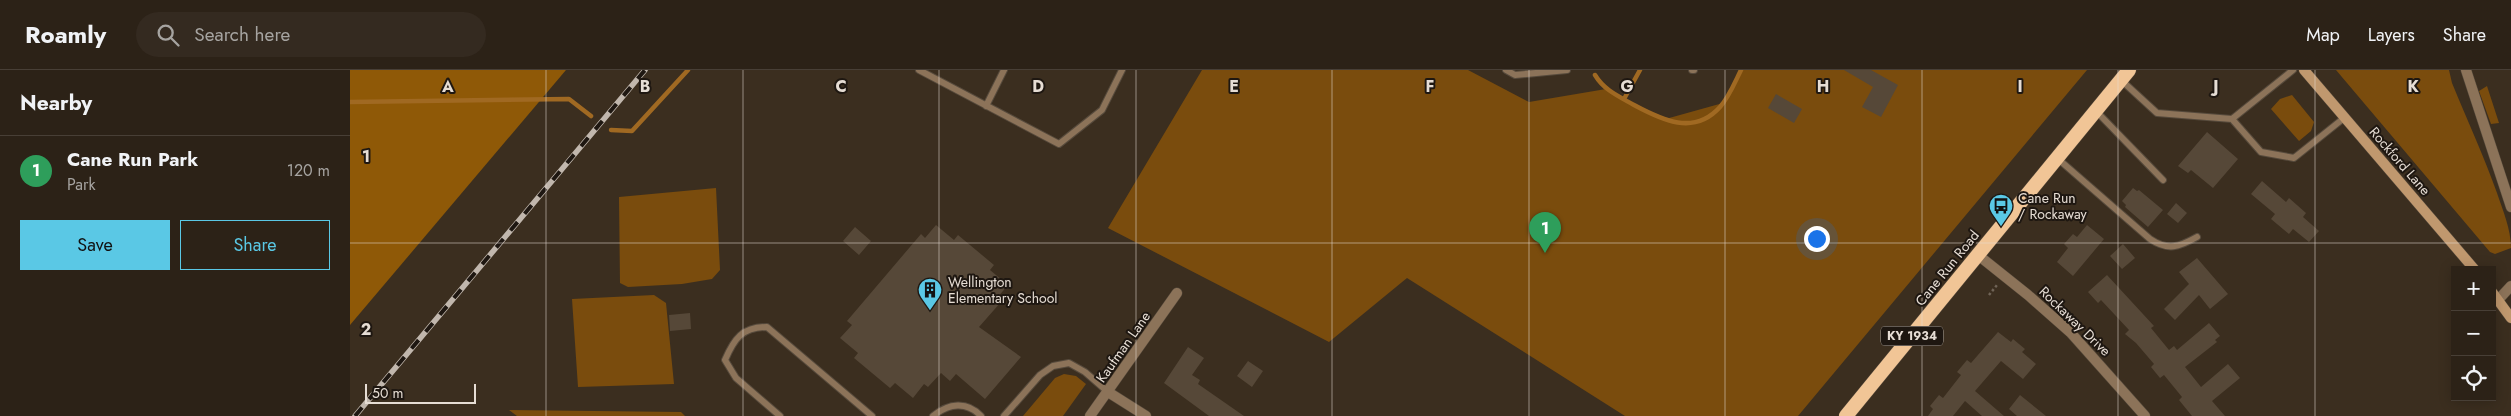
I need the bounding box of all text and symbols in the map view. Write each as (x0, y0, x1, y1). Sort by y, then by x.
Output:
search box (136, 12, 486, 57)
text: Roamly (25, 17, 106, 52)
icon: search (154, 21, 182, 49)
text: Search here (194, 21, 290, 48)
text: Map (2306, 22, 2340, 48)
text: Layers (2368, 22, 2415, 48)
text: Share (2443, 22, 2486, 48)
text: A (441, 75, 454, 98)
text: B (640, 75, 650, 98)
text: C (835, 75, 847, 98)
text: D (1032, 75, 1044, 98)
text: E (1229, 75, 1239, 98)
text: F (1426, 75, 1434, 98)
text: G (1620, 75, 1634, 98)
text: H (1817, 75, 1829, 98)
text: I (2017, 75, 2023, 98)
text: J (2210, 75, 2219, 98)
text: K (2407, 75, 2419, 98)
text: Nearby (20, 88, 92, 118)
street label: Rockford Lane (2365, 123, 2435, 199)
text: 1 (362, 145, 370, 168)
text: Cane Run Park (67, 146, 198, 173)
text: 1 (32, 159, 40, 182)
text: 120 m (287, 159, 330, 182)
text: Park (67, 173, 96, 196)
place label: Cane Run / Rockaway (2018, 188, 2088, 224)
bus stop icon: Cane Run / Rockaway (1988, 193, 2014, 227)
pin: 1 (1529, 212, 1561, 253)
button: Save (20, 220, 170, 270)
button: Share (180, 220, 330, 270)
your location (1804, 226, 1830, 252)
street label: Cane Run Road (1910, 226, 1984, 310)
map controls (2451, 266, 2496, 401)
button: + (2451, 266, 2496, 311)
place label: Wellington Elementary School (948, 272, 1058, 308)
building icon: Wellington Elementary School (917, 277, 943, 311)
street label: Rockaway Drive (2035, 282, 2115, 360)
street label: Kaufman Lane (1091, 307, 1155, 387)
button: − (2451, 311, 2496, 356)
text: 2 (361, 318, 371, 341)
road number: KY 1934 (1881, 326, 1943, 346)
button: locate (2451, 356, 2496, 401)
scale bar (365, 381, 476, 404)
text: 50 m (372, 383, 403, 403)

